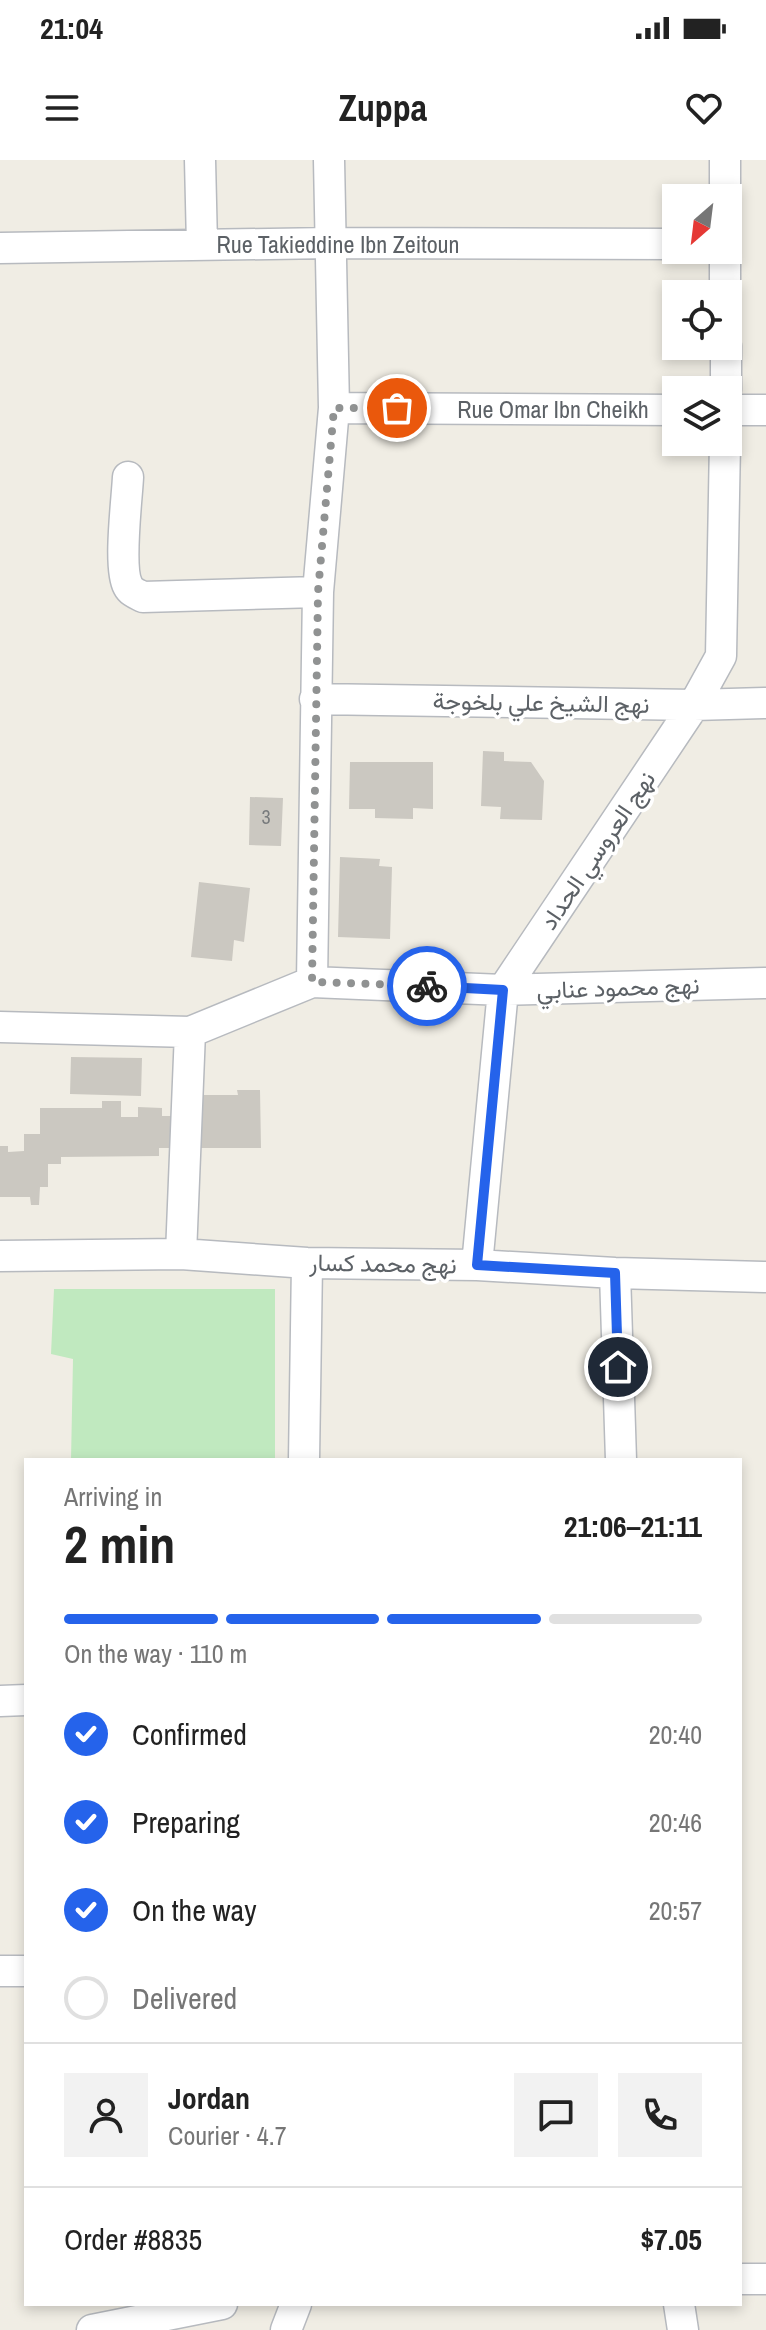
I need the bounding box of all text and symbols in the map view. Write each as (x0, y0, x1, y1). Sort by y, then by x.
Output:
text: 21:04 (40, 8, 103, 48)
text: Zuppa (339, 84, 427, 132)
icon: menu (40, 86, 84, 130)
icon: heart (682, 86, 726, 130)
north arrow (662, 184, 742, 264)
map controls (662, 184, 742, 456)
street label: Rue Takieddine Ibn Zeitoun (217, 228, 459, 260)
button: locate (662, 280, 742, 360)
pin (363, 374, 431, 442)
button: layers (662, 376, 742, 456)
icon: bag (375, 386, 419, 430)
street label: Rue Omar Ibn Cheikh (457, 393, 649, 425)
street label: نهج الشيخ علي بلخوجة (432, 684, 650, 724)
street label: نهج العروسي الحداد (532, 764, 665, 938)
house number: 3 (261, 803, 271, 830)
courier (387, 946, 467, 1026)
icon: bike (405, 964, 449, 1008)
street label: نهج محمود عنابي (536, 968, 700, 1010)
street label: نهج محمد كسار (308, 1246, 457, 1282)
pin (584, 1333, 652, 1401)
icon: home (596, 1345, 640, 1389)
text: Arriving in (64, 1479, 162, 1514)
text: 21:06–21:11 (564, 1506, 702, 1546)
text: 2 min (64, 1509, 175, 1579)
text: On the way · 110 m (64, 1636, 247, 1671)
icon: check (64, 1712, 108, 1756)
text: Confirmed (132, 1714, 247, 1754)
text: 20:40 (649, 1717, 702, 1752)
icon: check (64, 1800, 108, 1844)
text: Preparing (132, 1802, 240, 1842)
text: 20:46 (649, 1805, 702, 1840)
icon: check (64, 1888, 108, 1932)
text: On the way (132, 1890, 256, 1930)
text: 20:57 (649, 1893, 702, 1928)
text: Delivered (132, 1978, 237, 2018)
button: person (64, 2073, 148, 2157)
button: chat (514, 2073, 598, 2157)
button: phone (618, 2073, 702, 2157)
text: Jordan (168, 2078, 250, 2118)
text: Courier · 4.7 (168, 2118, 287, 2153)
text: Order #8835 (64, 2219, 202, 2259)
text: $7.05 (640, 2219, 702, 2259)

